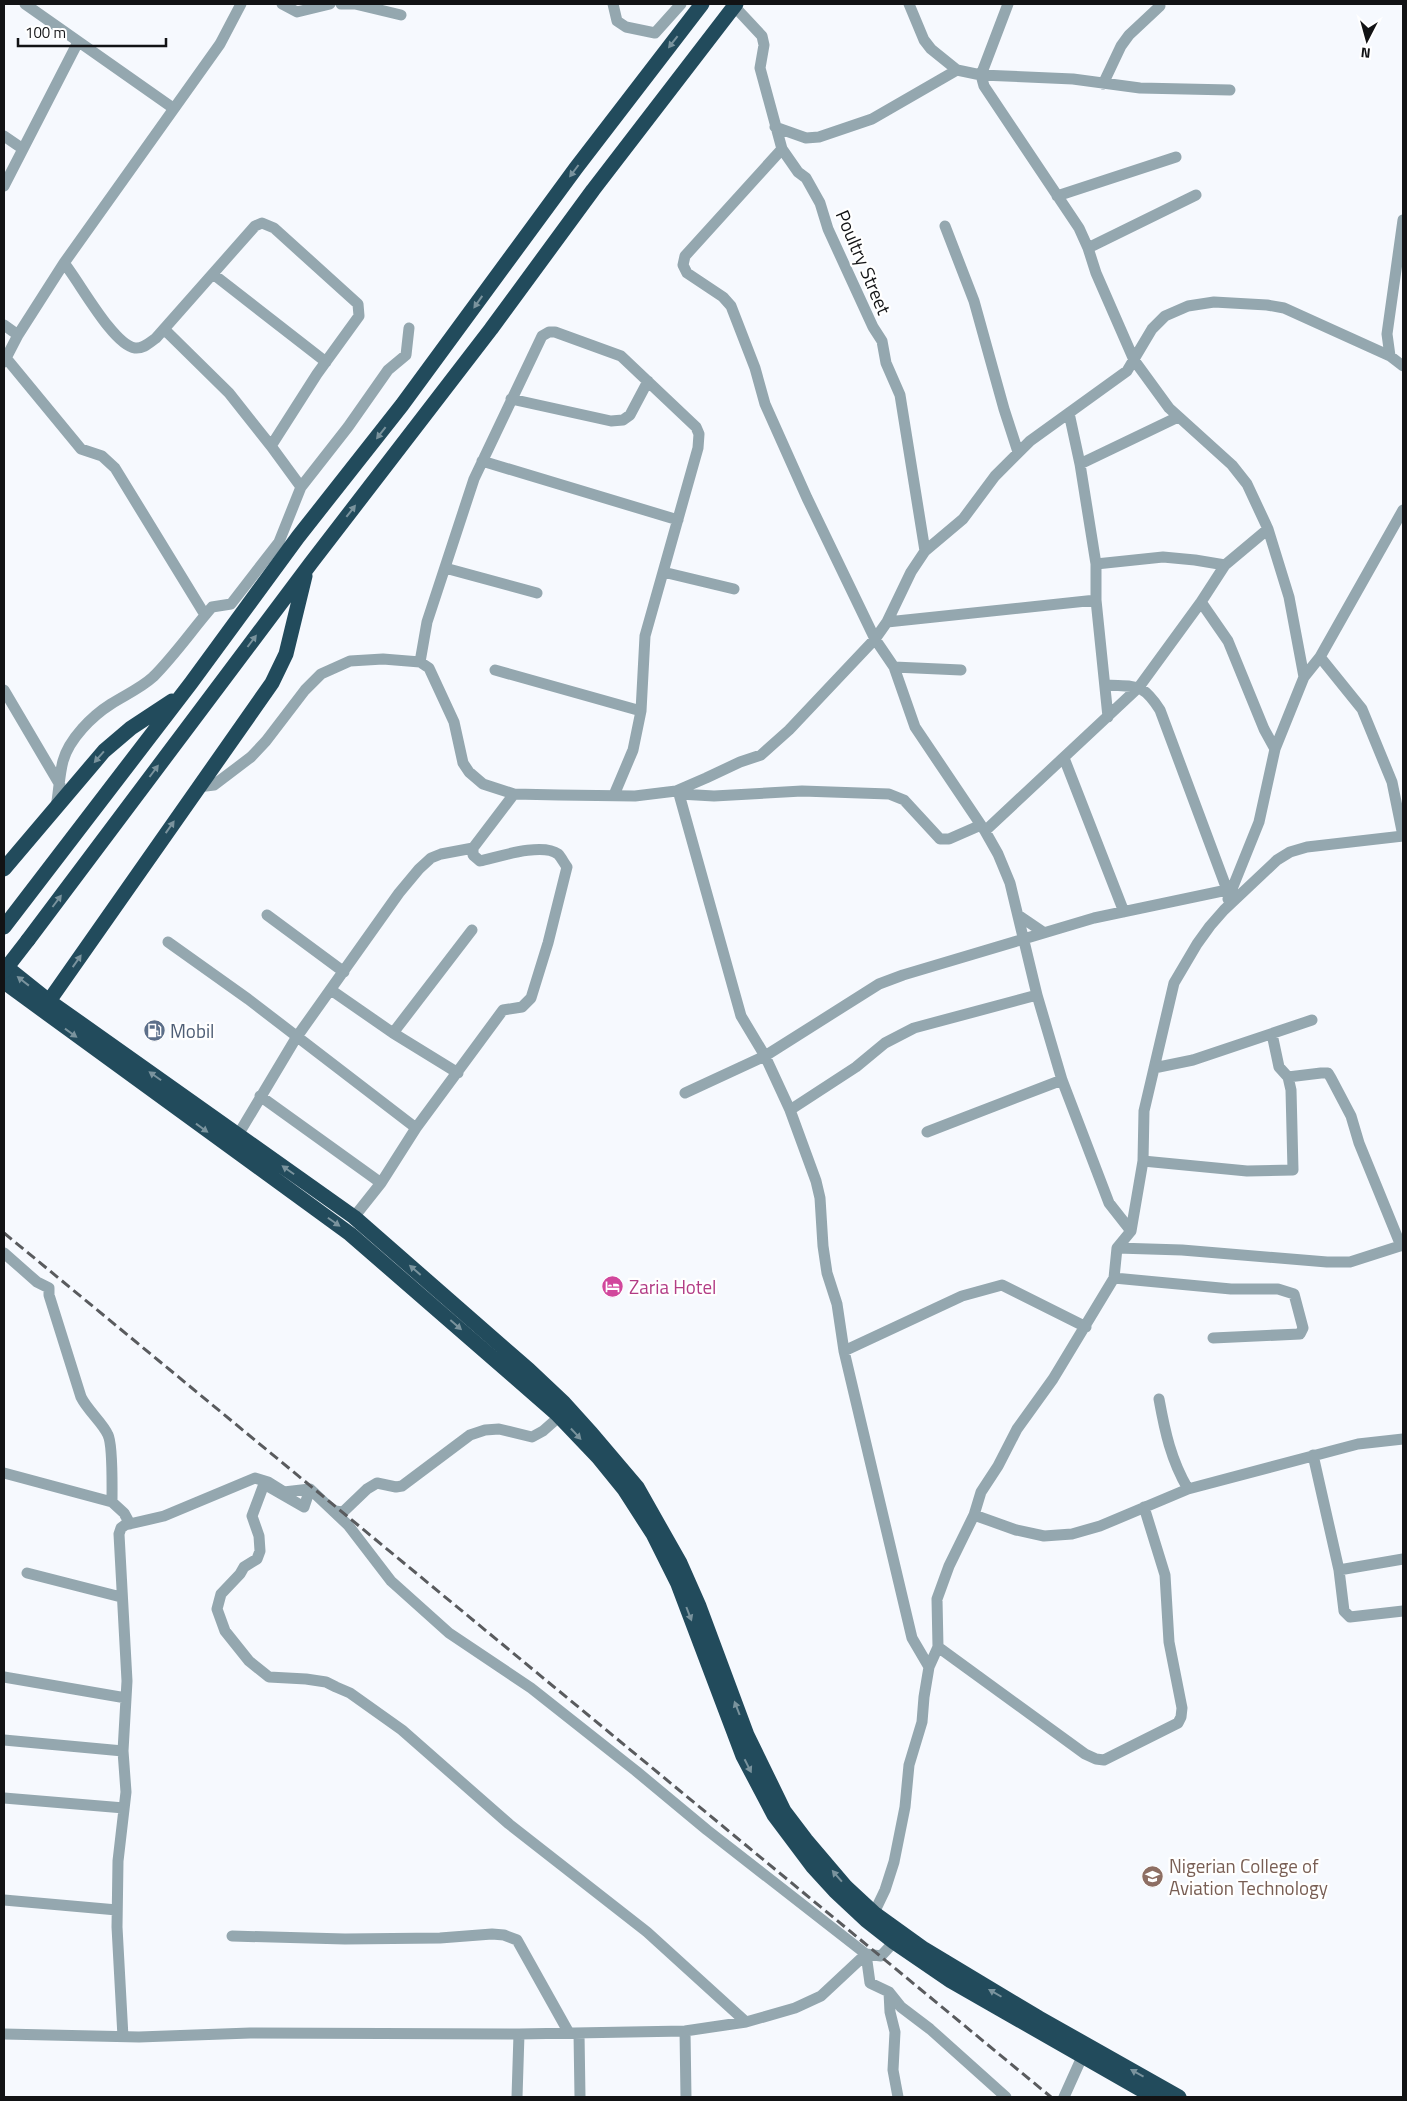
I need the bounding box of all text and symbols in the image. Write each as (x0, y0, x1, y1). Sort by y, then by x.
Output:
scale bar (18, 15, 165, 47)
north arrow (1342, 15, 1392, 65)
text: 100 m (25, 21, 66, 44)
one-way arrow (667, 35, 678, 48)
text: N (1360, 42, 1372, 64)
one-way arrow (568, 164, 579, 177)
street label: Poultry Street (829, 205, 899, 319)
one-way arrow (472, 295, 483, 308)
one-way arrow (375, 426, 386, 439)
one-way arrow (345, 505, 356, 518)
one-way arrow (247, 634, 257, 648)
one-way arrow (93, 751, 105, 763)
one-way arrow (149, 765, 160, 778)
one-way arrow (165, 821, 175, 834)
one-way arrow (52, 894, 62, 908)
one-way arrow (72, 954, 82, 968)
one-way arrow (17, 975, 30, 986)
place label: Mobil (170, 1016, 214, 1045)
fuel station icon: Mobil (142, 1018, 166, 1042)
one-way arrow (64, 1027, 77, 1038)
one-way arrow (148, 1071, 162, 1081)
one-way arrow (195, 1123, 209, 1133)
one-way arrow (281, 1165, 294, 1175)
one-way arrow (328, 1217, 341, 1227)
one-way arrow (409, 1264, 422, 1275)
place label: Zaria Hotel (629, 1272, 716, 1301)
hotel icon: Zaria Hotel (601, 1274, 625, 1298)
one-way arrow (449, 1319, 462, 1330)
one-way arrow (570, 1427, 582, 1439)
one-way arrow (686, 1607, 693, 1622)
one-way arrow (733, 1700, 741, 1715)
one-way arrow (744, 1758, 752, 1773)
place label: Nigerian College of Aviation Technology (1169, 1851, 1328, 1902)
school or university icon: Nigerian College of Aviation Technology (1141, 1864, 1165, 1888)
one-way arrow (832, 1870, 843, 1882)
one-way arrow (989, 1988, 1002, 1997)
one-way arrow (1130, 2069, 1143, 2078)

